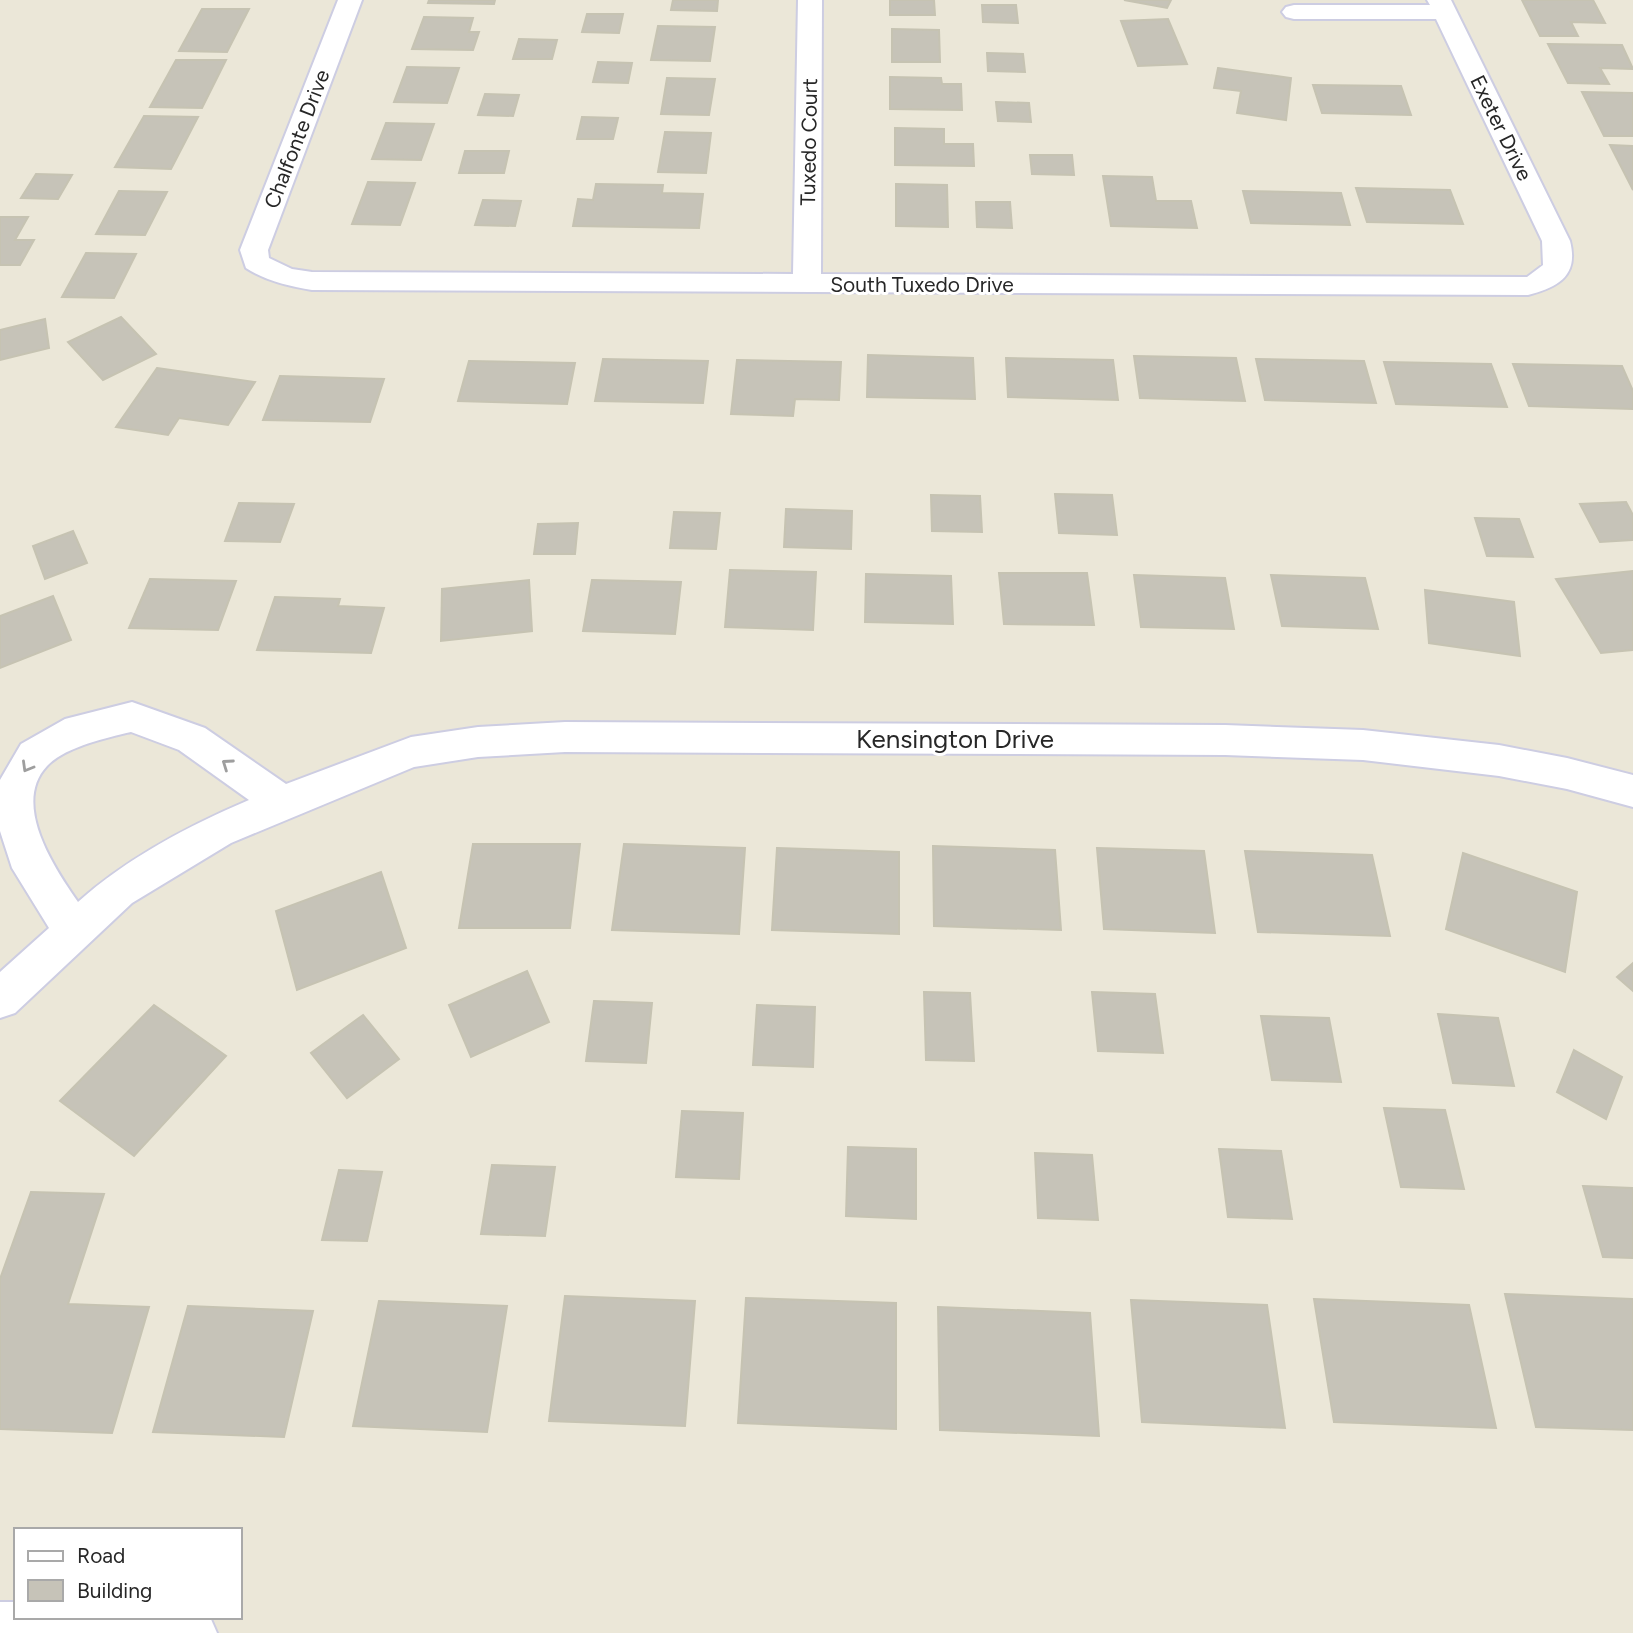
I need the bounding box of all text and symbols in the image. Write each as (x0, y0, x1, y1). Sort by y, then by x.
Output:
street label: Chalfonte Drive (259, 66, 335, 212)
street label: Exeter Drive (1465, 71, 1538, 184)
street label: Tuxedo Court (795, 78, 822, 206)
street label: South Tuxedo Drive (830, 272, 1014, 297)
street label: Kensington Drive (856, 723, 1054, 755)
one-way arrow (223, 759, 235, 772)
one-way arrow (22, 760, 35, 772)
legend (14, 1528, 242, 1619)
text: Road (77, 1543, 125, 1568)
text: Building (77, 1578, 152, 1603)

